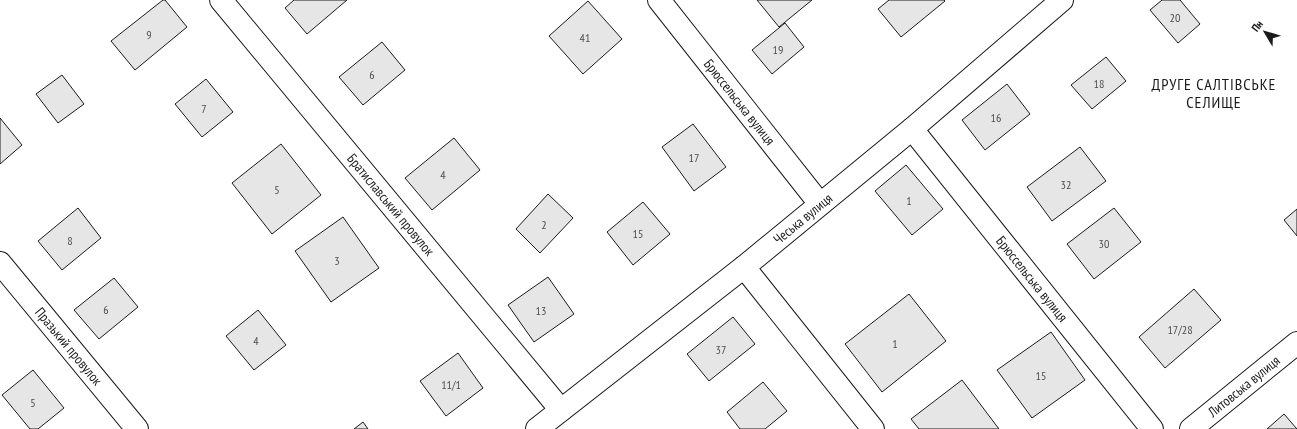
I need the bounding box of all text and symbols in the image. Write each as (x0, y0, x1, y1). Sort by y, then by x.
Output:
house number: 20 (1170, 10, 1180, 25)
north arrow (1245, 12, 1285, 52)
text: Пн (1248, 17, 1266, 34)
house number: 9 (146, 27, 152, 42)
house number: 41 (580, 30, 590, 45)
house number: 19 (773, 42, 783, 57)
street label: Брюссельська вулиця (700, 55, 779, 149)
house number: 6 (369, 67, 375, 82)
district label: ДРУГЕ САЛТІВСЬКЕ СЕЛИЩЕ (1152, 74, 1276, 112)
house number: 18 (1094, 76, 1104, 91)
house number: 7 (201, 101, 207, 116)
house number: 16 (991, 110, 1001, 125)
street label: Братиславський провулок (343, 150, 439, 260)
house number: 17 (689, 150, 699, 165)
house number: 4 (440, 167, 446, 182)
house number: 32 (1061, 177, 1071, 192)
house number: 5 (274, 182, 280, 197)
street label: Чеська вулиця (770, 189, 836, 248)
house number: 1 (906, 193, 912, 208)
house number: 2 (541, 217, 547, 232)
house number: 15 (633, 226, 643, 241)
street label: Брюссельська вулиця (992, 232, 1072, 326)
house number: 8 (67, 233, 73, 248)
house number: 30 (1099, 236, 1109, 251)
house number: 3 (334, 253, 340, 268)
house number: 6 (103, 302, 109, 317)
house number: 13 (536, 303, 546, 318)
street label: Празький провулок (31, 304, 107, 390)
house number: 17/28 (1167, 322, 1193, 337)
house number: 4 (253, 333, 259, 348)
house number: 1 (892, 336, 898, 351)
house number: 37 (716, 342, 726, 357)
street label: Литовська вулиця (1203, 352, 1284, 421)
house number: 15 (1036, 368, 1046, 383)
house number: 11/1 (441, 377, 461, 392)
house number: 5 (30, 395, 36, 410)

